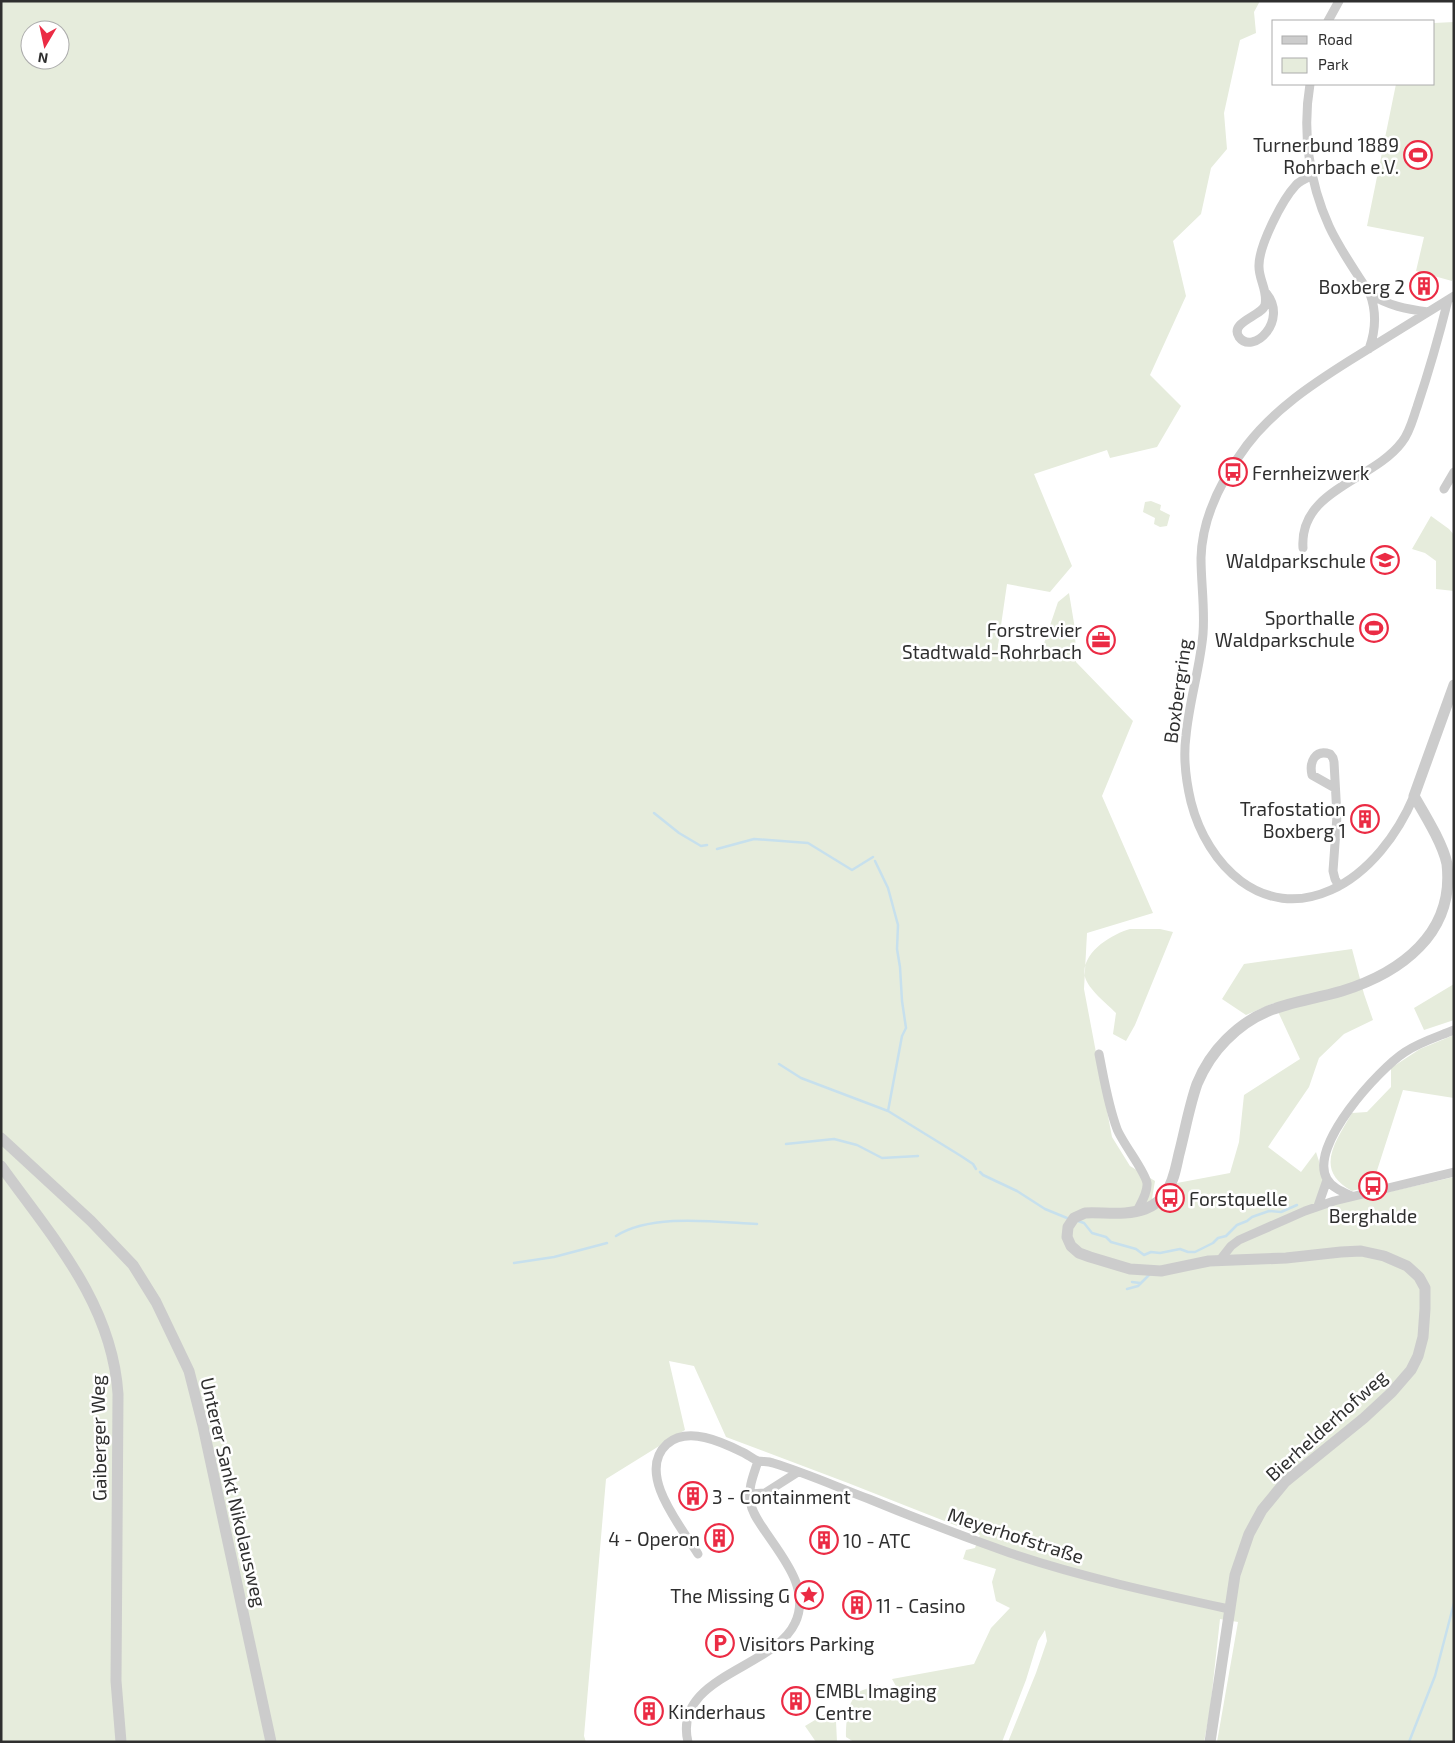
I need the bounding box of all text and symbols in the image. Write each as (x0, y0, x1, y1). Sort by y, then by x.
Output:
north arrow (20, 20, 70, 70)
legend (1272, 20, 1435, 85)
text: Road (1318, 30, 1353, 48)
text: N (37, 49, 49, 68)
text: Park (1318, 55, 1349, 73)
place label: Turnerbund 1889 Rohrbach e.V. (1253, 133, 1399, 178)
sports icon: Turnerbund 1889 Rohrbach e.V. (1403, 140, 1433, 170)
building icon: Boxberg 2 (1409, 271, 1439, 301)
place label: Boxberg 2 (1319, 275, 1405, 298)
bus stop icon: Fernheizwerk (1218, 457, 1248, 487)
place label: Fernheizwerk (1252, 461, 1370, 484)
school or university icon: Waldparkschule (1370, 545, 1400, 575)
place label: Waldparkschule (1226, 549, 1366, 572)
place label: Sporthalle Waldparkschule (1215, 606, 1355, 651)
sports icon: Sporthalle Waldparkschule (1359, 613, 1389, 643)
place label: Forstrevier Stadtwald-Rohrbach (902, 618, 1082, 663)
office icon: Forstrevier Stadtwald-Rohrbach (1086, 625, 1116, 655)
street label: Boxbergring (1158, 637, 1196, 745)
place label: Trafostation Boxberg 1 (1240, 797, 1346, 842)
building icon: Trafostation Boxberg 1 (1350, 804, 1380, 834)
bus stop icon: Berghalde (1358, 1171, 1388, 1201)
bus stop icon: Forstquelle (1155, 1183, 1185, 1213)
place label: Forstquelle (1189, 1187, 1288, 1210)
place label: Berghalde (1329, 1204, 1417, 1227)
street label: Bierhelderhofweg (1261, 1364, 1392, 1486)
street label: Gaiberger Weg (85, 1374, 111, 1501)
street label: Unterer Sankt Nikolausweg (196, 1375, 272, 1609)
building icon: 3 - Containment (678, 1481, 708, 1511)
place label: 3 - Containment (712, 1485, 851, 1508)
street label: Meyerhofstraße (945, 1502, 1087, 1568)
building icon: 4 - Operon (704, 1523, 734, 1553)
building icon: 10 - ATC (809, 1525, 839, 1555)
place label: 4 - Operon (608, 1527, 700, 1550)
place label: 10 - ATC (843, 1529, 911, 1552)
place icon: The Missing G (794, 1580, 824, 1610)
place label: The Missing G (670, 1584, 790, 1607)
building icon: 11 - Casino (842, 1590, 872, 1620)
place label: 11 - Casino (876, 1594, 966, 1617)
parking icon: Visitors Parking (705, 1628, 735, 1658)
place label: Visitors Parking (739, 1632, 875, 1655)
place label: EMBL Imaging Centre (815, 1679, 937, 1724)
building icon: EMBL Imaging Centre (781, 1686, 811, 1716)
building icon: Kinderhaus (634, 1696, 664, 1726)
place label: Kinderhaus (668, 1700, 766, 1723)

